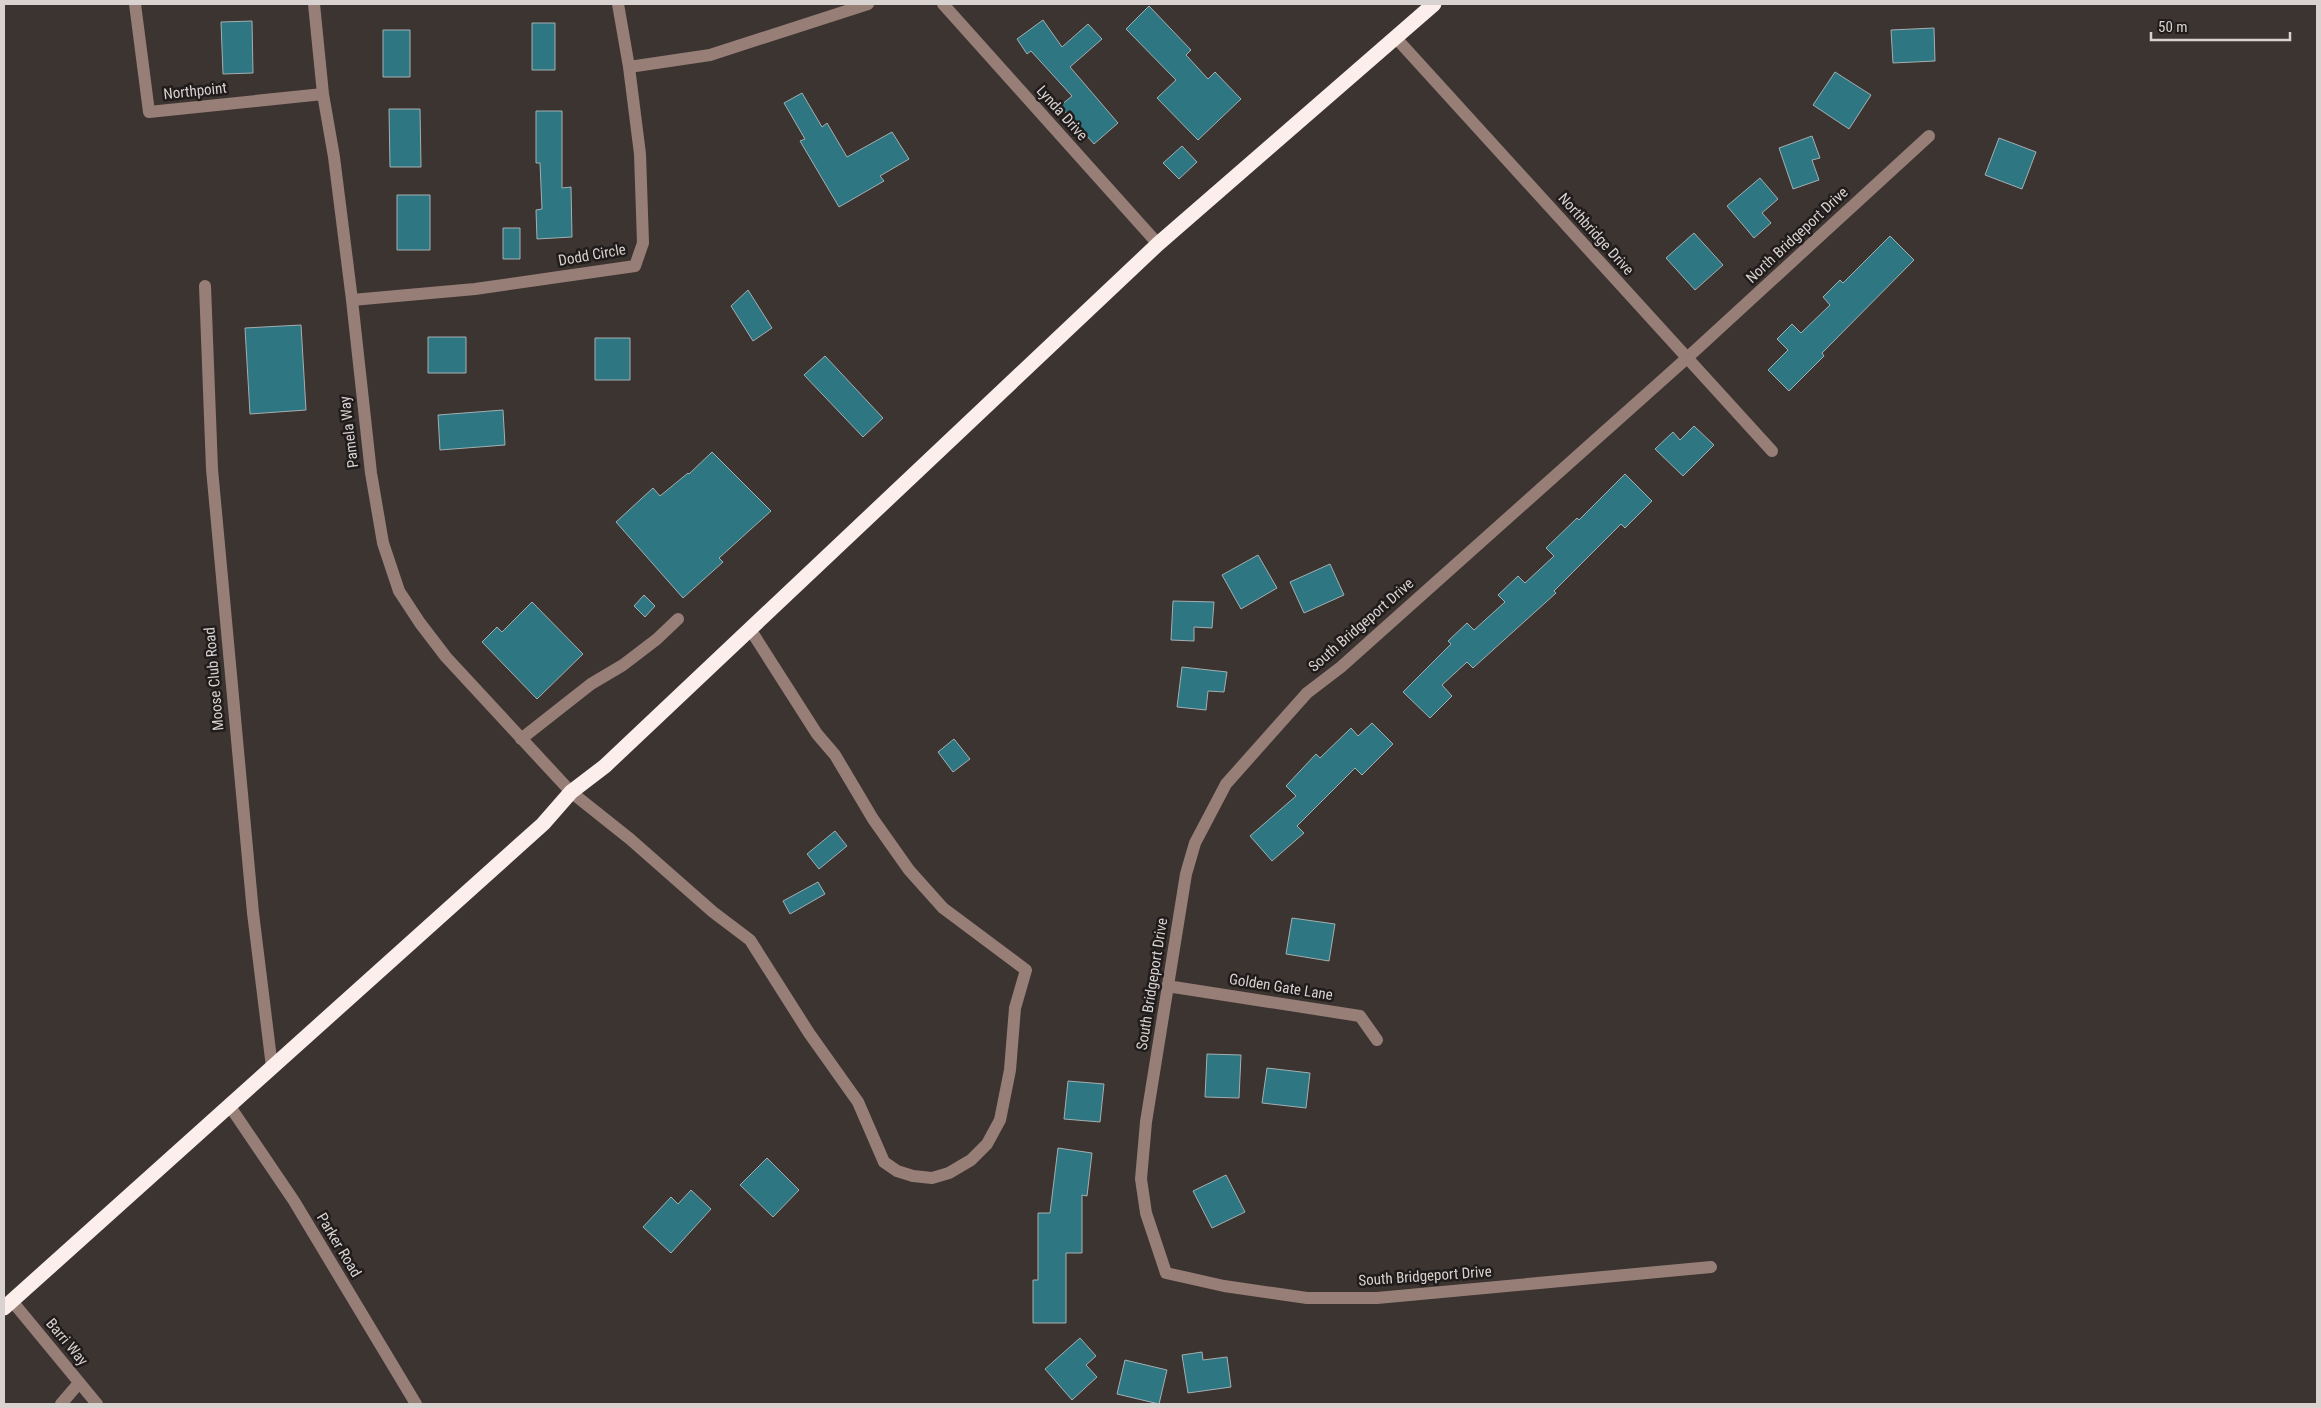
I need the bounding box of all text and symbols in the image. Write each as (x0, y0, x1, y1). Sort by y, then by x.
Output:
scale bar (2151, 10, 2290, 42)
text: 50 m (2158, 18, 2188, 36)
street label: Northpoint (162, 79, 228, 103)
street label: Lynda Drive (1033, 82, 1091, 144)
street label: North Bridgeport Drive (1742, 183, 1852, 287)
street label: Northbridge Drive (1554, 189, 1638, 279)
street label: Dodd Circle (557, 240, 627, 270)
street label: Pamela Way (336, 395, 362, 469)
street label: South Bridgeport Drive (1305, 574, 1417, 676)
street label: Moose Club Road (201, 626, 227, 732)
street label: South Bridgeport Drive (1133, 917, 1171, 1051)
street label: Golden Gate Lane (1228, 970, 1334, 1004)
street label: Parker Road (313, 1210, 365, 1280)
street label: South Bridgeport Drive (1358, 1262, 1492, 1290)
street label: Barri Way (42, 1315, 92, 1369)

